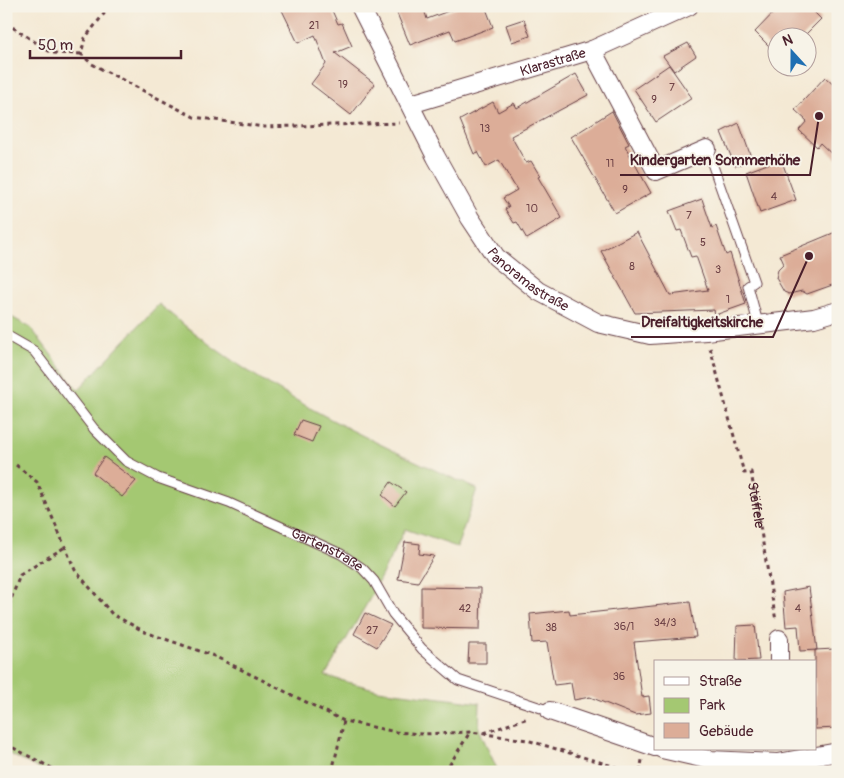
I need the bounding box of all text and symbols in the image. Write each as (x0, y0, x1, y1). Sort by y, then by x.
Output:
house number: 21 (309, 19, 319, 32)
scale bar (30, 28, 181, 60)
north arrow (766, 28, 816, 78)
text: N (780, 31, 795, 50)
text: 50 m (38, 36, 73, 55)
street label: Klarastraße (518, 44, 588, 80)
house number: 19 (338, 78, 348, 91)
house number: 7 (669, 81, 675, 94)
house number: 9 (651, 93, 657, 106)
house number: 13 (480, 122, 490, 135)
callout: Kindergarten Sommerhöhe (620, 145, 810, 175)
text: Kindergarten Sommerhöhe (630, 151, 801, 170)
house number: 11 (606, 157, 614, 170)
house number: 9 (622, 183, 628, 196)
house number: 4 (771, 190, 778, 203)
house number: 10 (526, 202, 538, 215)
house number: 7 (686, 209, 692, 222)
house number: 5 (700, 236, 706, 249)
street label: Panoramastraße (484, 244, 572, 315)
house number: 8 (629, 260, 635, 273)
house number: 3 (715, 263, 721, 276)
house number: 1 (726, 293, 730, 306)
callout: Dreifaltigkeitskirche (631, 307, 773, 337)
text: Dreifaltigkeitskirche (641, 313, 764, 332)
street label: Stäffele (744, 480, 769, 530)
street label: Gartenstraße (288, 524, 366, 575)
house number: 42 (459, 602, 471, 615)
house number: 4 (795, 602, 802, 615)
house number: 34/3 (654, 616, 676, 629)
house number: 36/1 (614, 620, 634, 633)
house number: 38 (545, 621, 557, 634)
house number: 27 (366, 624, 378, 637)
legend (654, 660, 816, 750)
house number: 36 (613, 670, 625, 683)
text: Straße (699, 672, 742, 691)
text: Park (699, 696, 726, 715)
text: Gebäude (699, 722, 754, 741)

